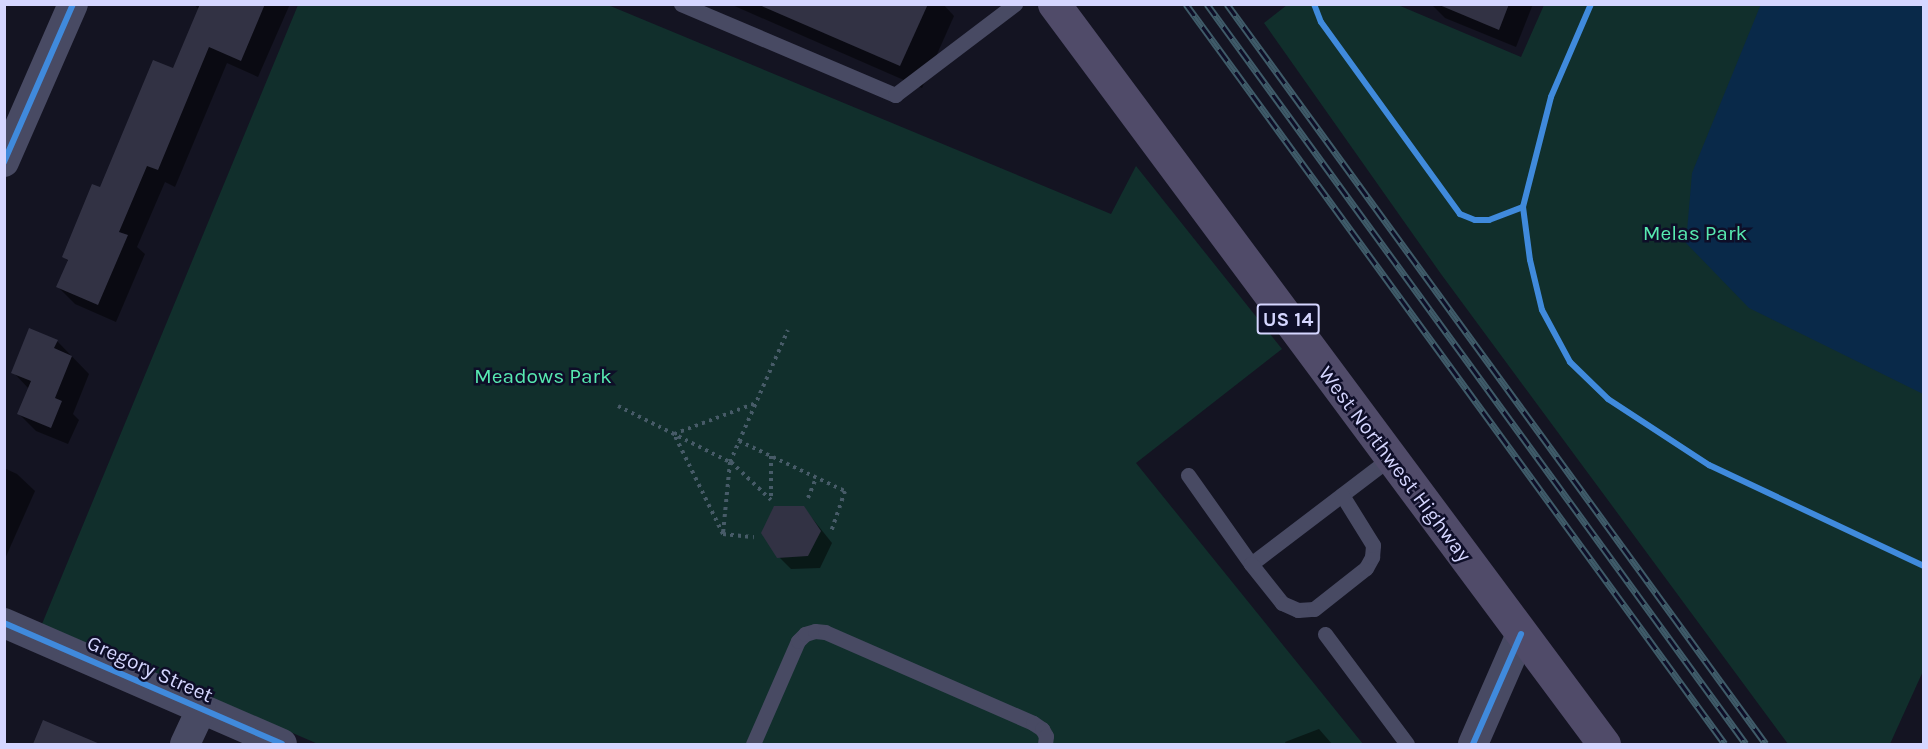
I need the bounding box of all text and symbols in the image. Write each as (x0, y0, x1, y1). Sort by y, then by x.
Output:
park label: Melas Park (1643, 220, 1747, 246)
road number: US 14 (1256, 302, 1320, 336)
street label: West Northwest Highway (1313, 361, 1477, 567)
park label: Meadows Park (474, 363, 612, 389)
street label: Gregory Street (83, 630, 217, 708)

